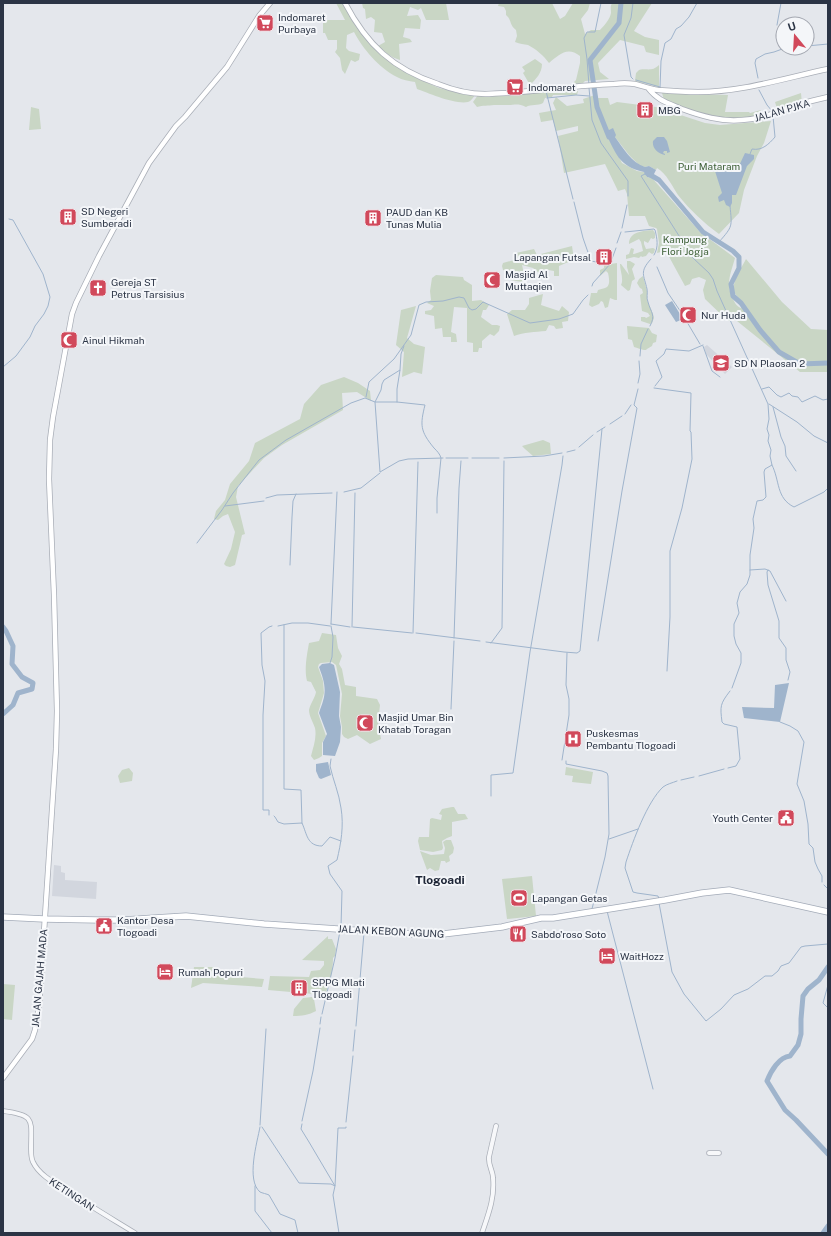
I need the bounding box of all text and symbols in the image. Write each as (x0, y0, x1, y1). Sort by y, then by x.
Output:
place label: Indomaret Purbaya (278, 11, 326, 35)
supermarket icon: Indomaret Purbaya (255, 13, 275, 33)
north arrow (775, 16, 815, 56)
text: U (786, 20, 798, 33)
supermarket icon: Indomaret (505, 77, 525, 97)
place label: Indomaret (528, 81, 576, 93)
street label: JALAN PJKA (753, 96, 811, 124)
building icon: MBG (635, 100, 655, 120)
place label: MBG (658, 104, 681, 116)
park label: Puri Mataram (678, 160, 740, 172)
place label: SD Negeri Sumberadi (81, 205, 132, 229)
place label: PAUD dan KB Tunas Mulia (386, 206, 448, 230)
building icon: SD Negeri Sumberadi (58, 207, 78, 227)
building icon: PAUD dan KB Tunas Mulia (363, 208, 383, 228)
park label: Kampung Flori Jogja (661, 233, 709, 257)
building icon: Lapangan Futsal (594, 247, 614, 267)
place label: Lapangan Futsal (514, 251, 591, 263)
place label: Masjid Al Muttaqien (505, 268, 553, 292)
mosque icon: Masjid Al Muttaqien (482, 270, 502, 290)
place label: Gereja ST Petrus Tarsisius (111, 276, 184, 300)
church icon: Gereja ST Petrus Tarsisius (88, 278, 108, 298)
mosque icon: Nur Huda (678, 305, 698, 325)
place label: Nur Huda (701, 309, 746, 321)
mosque icon: Ainul Hikmah (59, 330, 79, 350)
place label: Ainul Hikmah (82, 334, 145, 346)
school or university icon: SD N Plaosan 2 (711, 353, 731, 373)
place label: SD N Plaosan 2 (734, 357, 805, 369)
place label: Masjid Umar Bin Khatab Toragan (378, 711, 454, 735)
mosque icon: Masjid Umar Bin Khatab Toragan (355, 713, 375, 733)
place label: Puskesmas Pembantu Tlogoadi (586, 727, 676, 751)
hospital icon: Puskesmas Pembantu Tlogoadi (563, 729, 583, 749)
public building icon: Youth Center (776, 808, 796, 828)
place label: Youth Center (713, 812, 773, 824)
district label: Tlogoadi (415, 873, 465, 887)
sports icon: Lapangan Getas (509, 888, 529, 908)
place label: Lapangan Getas (532, 892, 607, 904)
place label: Kantor Desa Tlogoadi (117, 914, 174, 938)
public building icon: Kantor Desa Tlogoadi (94, 916, 114, 936)
street label: JALAN KEBON AGUNG (337, 922, 445, 940)
restaurant icon: Sabdo'roso Soto (508, 924, 528, 944)
street label: JALAN GAJAH MADA (29, 928, 49, 1028)
place label: Sabdo'roso Soto (531, 928, 607, 940)
hotel icon: WaitHozz (597, 946, 617, 966)
place label: WaitHozz (620, 950, 664, 962)
hotel icon: Rumah Popuri (155, 962, 175, 982)
place label: Rumah Popuri (178, 966, 243, 978)
place label: SPPG Mlati Tlogoadi (312, 976, 365, 1000)
building icon: SPPG Mlati Tlogoadi (289, 978, 309, 998)
street label: KETINGAN (47, 1175, 97, 1213)

